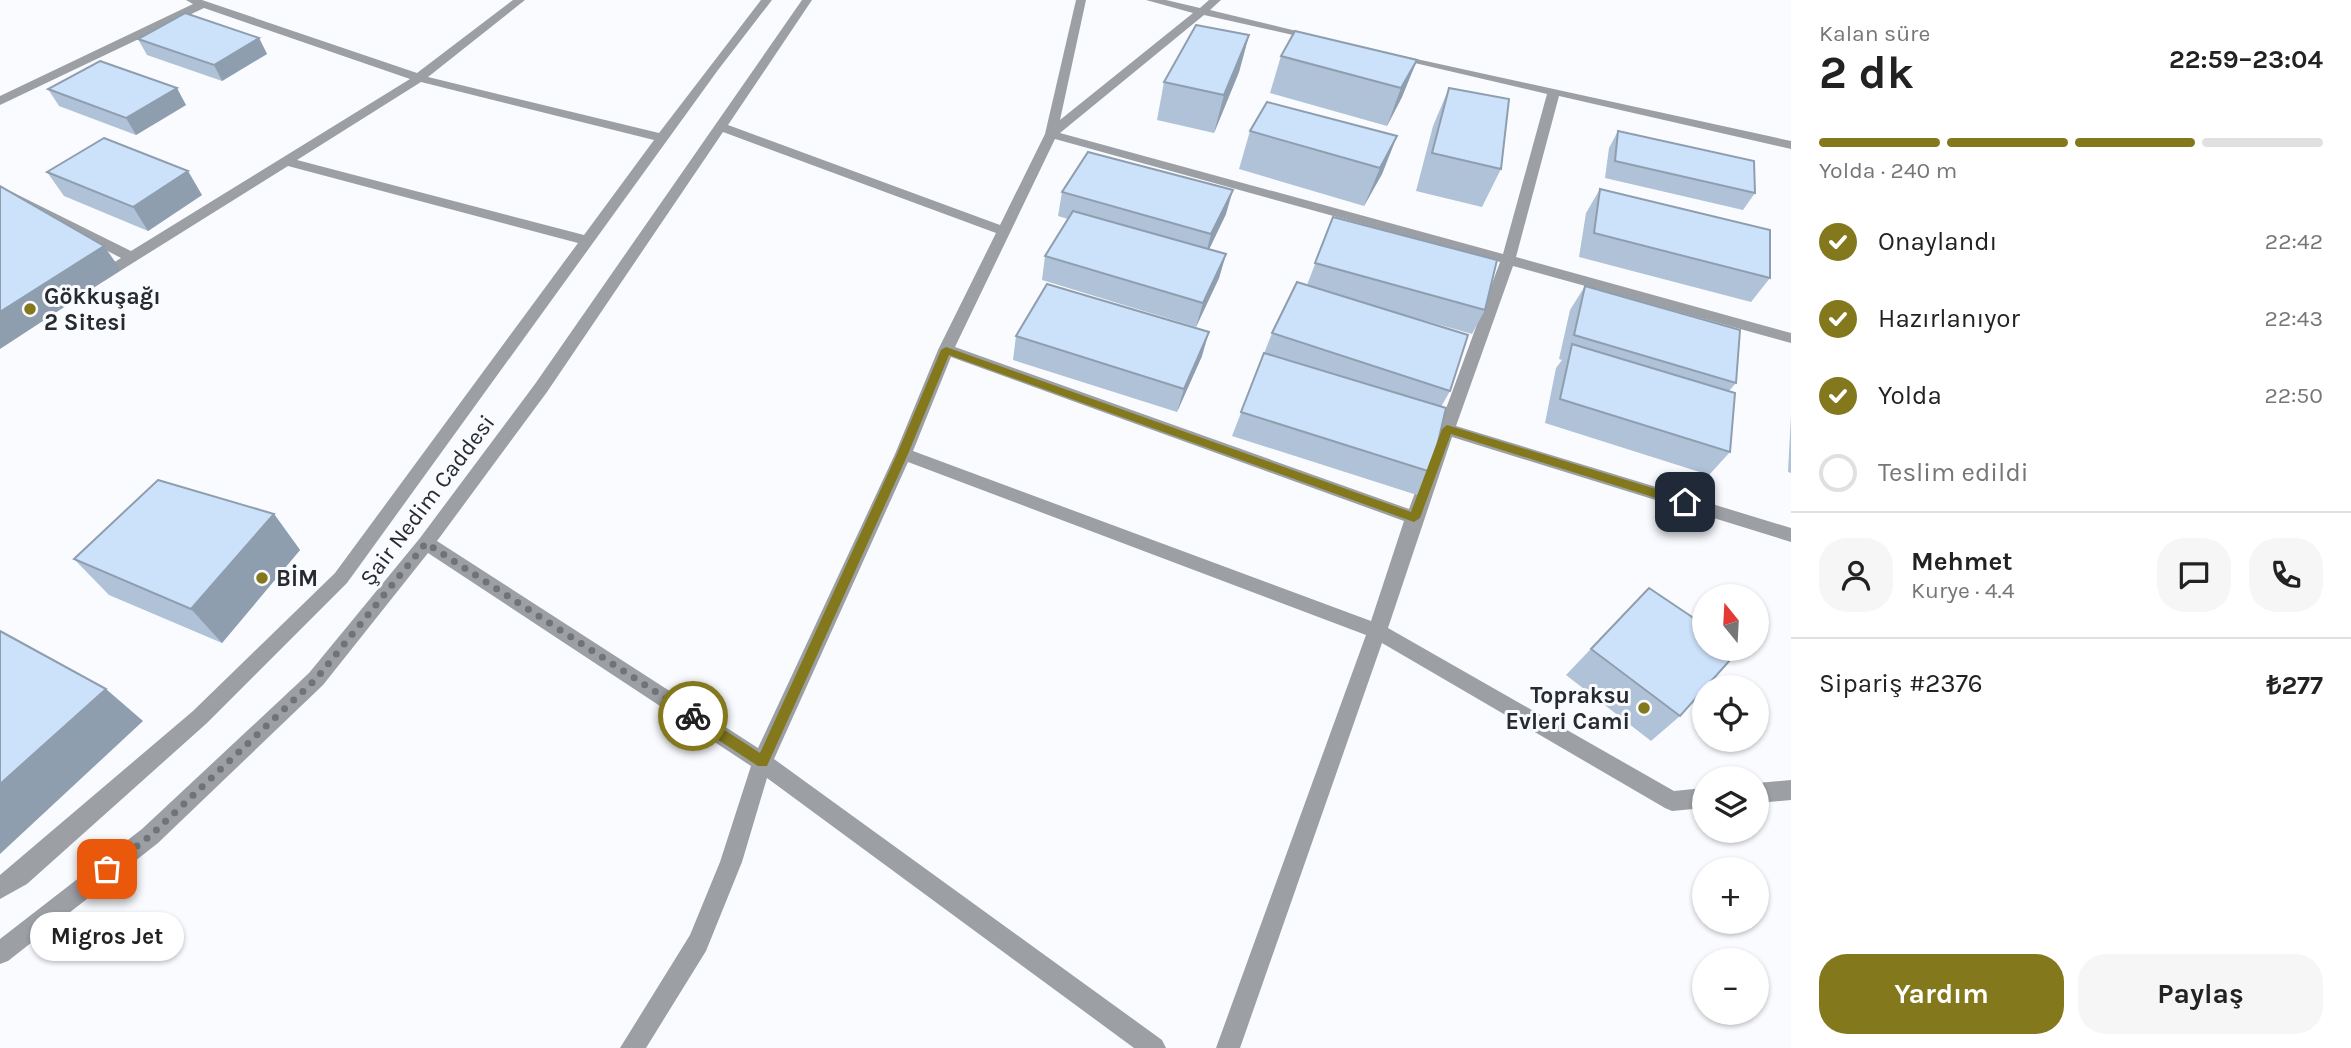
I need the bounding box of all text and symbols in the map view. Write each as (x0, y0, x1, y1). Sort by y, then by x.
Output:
text: Kalan süre (1819, 20, 1930, 47)
text: 22:59–23:04 (2169, 44, 2323, 75)
text: 2 dk (1819, 46, 1914, 100)
text: Yolda · 240 m (1819, 157, 1957, 184)
icon: check (1819, 223, 1857, 261)
text: Onaylandı (1878, 226, 1997, 257)
text: 22:42 (2265, 228, 2323, 255)
place label: Gökkuşağı 2 Sitesi (44, 283, 161, 336)
icon: check (1819, 300, 1857, 338)
marker: Gökkuşağı 2 Sitesi (22, 301, 38, 317)
text: Hazırlanıyor (1878, 303, 2020, 334)
text: 22:43 (2265, 305, 2323, 332)
icon: check (1819, 377, 1857, 415)
text: Yolda (1878, 380, 1942, 411)
text: 22:50 (2264, 382, 2323, 409)
street label: Şair Nedim Caddesi (354, 410, 500, 591)
text: Teslim edildi (1878, 457, 2029, 488)
pin (1655, 472, 1715, 532)
icon: home (1666, 483, 1704, 521)
button: person (1819, 538, 1893, 612)
button: chat (2157, 538, 2231, 612)
button: phone (2249, 538, 2323, 612)
text: Mehmet (1911, 546, 2012, 577)
place label: BİM (276, 564, 318, 592)
marker: BİM (254, 570, 270, 586)
text: Kurye · 4.4 (1911, 577, 2015, 604)
north arrow (1692, 584, 1769, 662)
map controls (1692, 584, 1769, 1025)
text: Sipariş #2376 (1819, 668, 1983, 699)
text: ₺277 (2267, 670, 2323, 701)
button: locate (1692, 675, 1769, 752)
courier (658, 681, 728, 751)
place label: Topraksu Evleri Cami (1506, 682, 1630, 735)
icon: bike (674, 697, 712, 735)
marker: Topraksu Evleri Cami (1636, 700, 1652, 716)
button: layers (1692, 766, 1769, 843)
pin (77, 839, 137, 899)
icon: bag (88, 850, 126, 888)
button: + (1692, 857, 1769, 934)
callout: Migros Jet (30, 911, 184, 960)
text: Migros Jet (51, 923, 163, 950)
button: − (1692, 948, 1769, 1025)
button: Yardım (1819, 954, 2064, 1034)
button: Paylaş (2078, 954, 2323, 1034)

